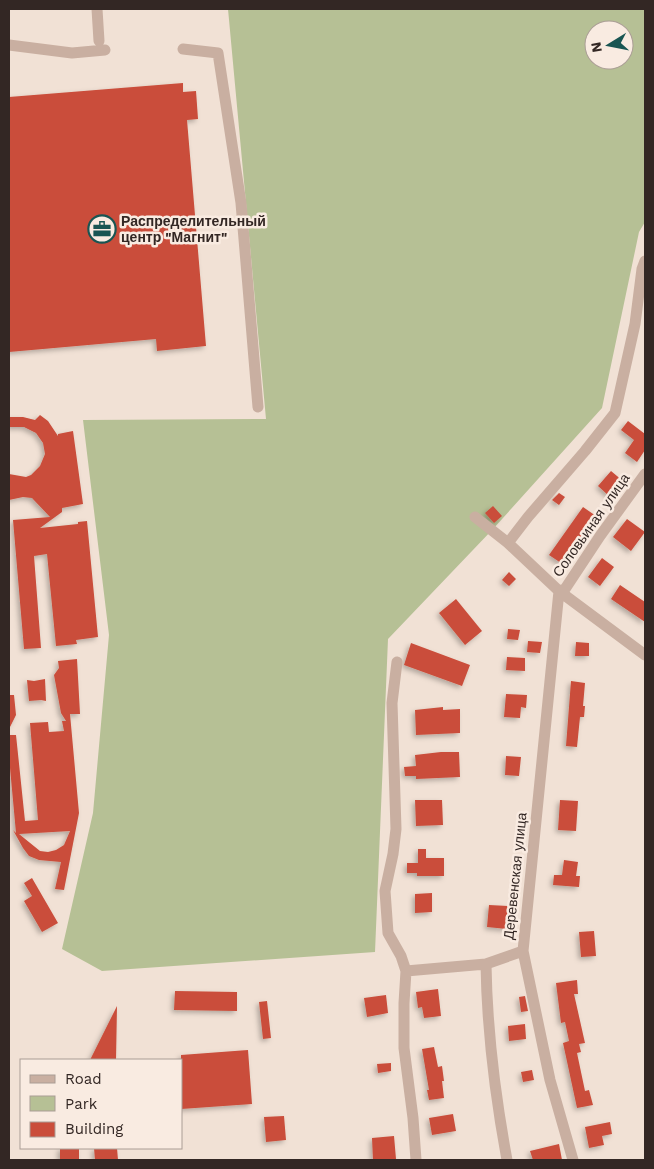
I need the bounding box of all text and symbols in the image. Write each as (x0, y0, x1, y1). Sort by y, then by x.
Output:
north arrow (584, 20, 634, 70)
text: N (587, 41, 605, 54)
place label: Распределительный центр "Магнит" (121, 213, 266, 245)
office icon: Распределительный центр "Магнит" (87, 214, 117, 244)
street label: Соловьиная улица (549, 470, 633, 580)
street label: Деревенская улица (500, 811, 530, 940)
legend (20, 1059, 182, 1149)
text: Road (65, 1070, 102, 1088)
text: Park (65, 1095, 98, 1113)
text: Building (65, 1120, 123, 1138)

